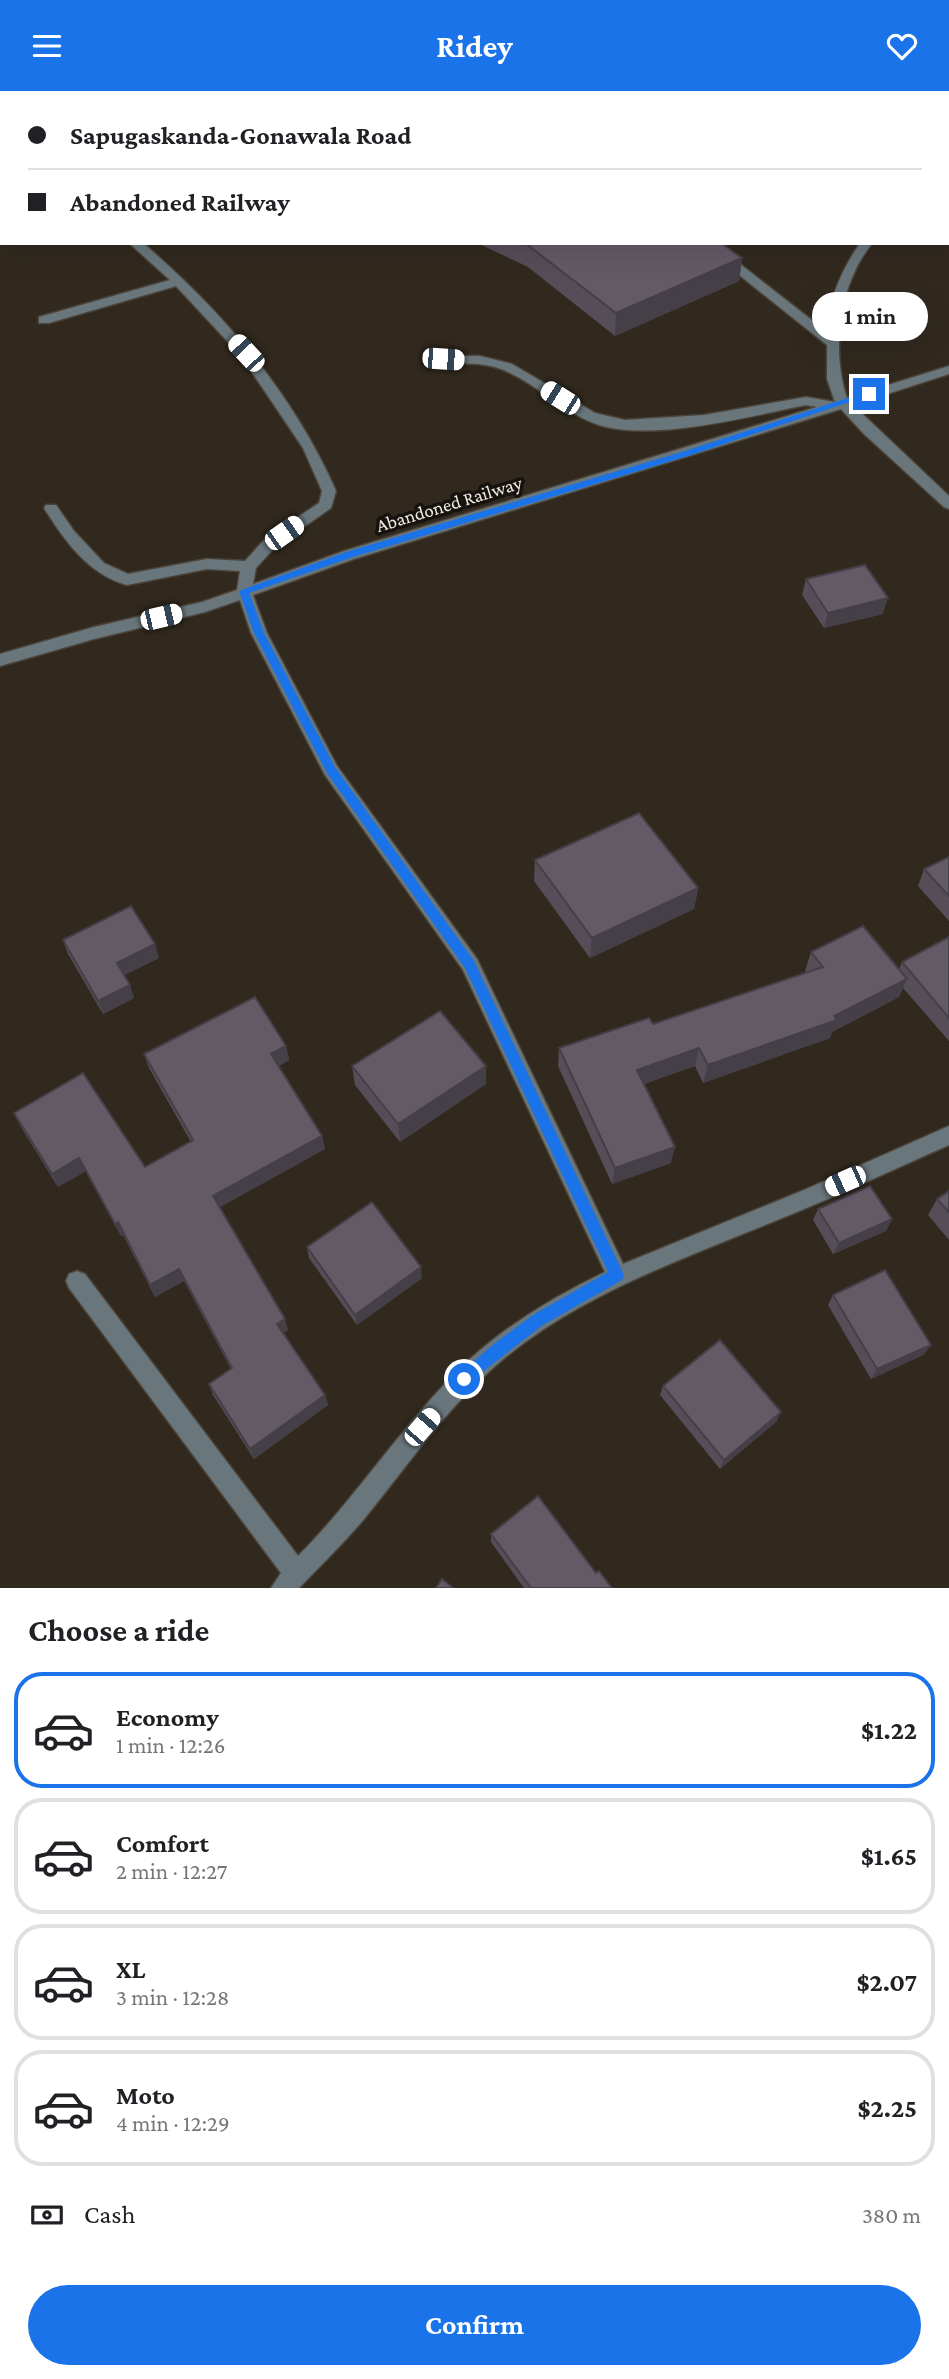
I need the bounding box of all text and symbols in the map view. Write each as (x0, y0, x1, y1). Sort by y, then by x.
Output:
icon: menu (28, 27, 66, 65)
icon: heart (883, 27, 921, 65)
text: Ridey (436, 28, 513, 64)
text: Sapugaskanda-Gonawala Road (70, 121, 411, 150)
text: Abandoned Railway (70, 188, 290, 217)
callout: 1 min (811, 293, 927, 341)
text: 1 min (844, 303, 896, 329)
car (224, 330, 269, 376)
car (422, 347, 465, 371)
car (537, 378, 584, 418)
route end (853, 378, 885, 410)
street label: Abandoned Railway (374, 472, 525, 536)
car (261, 512, 308, 554)
car (139, 602, 184, 632)
car (822, 1163, 869, 1199)
route start (448, 1363, 480, 1395)
car (401, 1404, 444, 1450)
text: Choose a ride (28, 1612, 209, 1648)
icon: car (32, 1699, 95, 1762)
text: Economy (116, 1703, 219, 1732)
text: $1.22 (861, 1716, 917, 1745)
text: 1 min · 12:26 (116, 1732, 225, 1758)
icon: car (32, 1825, 95, 1888)
text: Comfort (116, 1829, 209, 1858)
text: $1.65 (861, 1842, 917, 1871)
text: 2 min · 12:27 (116, 1858, 227, 1884)
icon: car (32, 1951, 95, 2014)
text: XL (116, 1955, 145, 1984)
text: $2.07 (856, 1968, 917, 1997)
text: 3 min · 12:28 (116, 1984, 229, 2010)
icon: car (32, 2077, 95, 2140)
text: Moto (116, 2081, 175, 2110)
text: $2.25 (858, 2094, 917, 2123)
text: 4 min · 12:29 (116, 2110, 230, 2136)
icon: cash (28, 2196, 66, 2234)
text: Cash (84, 2200, 135, 2229)
text: 380 m (862, 2202, 921, 2228)
button: Confirm (28, 2285, 921, 2365)

